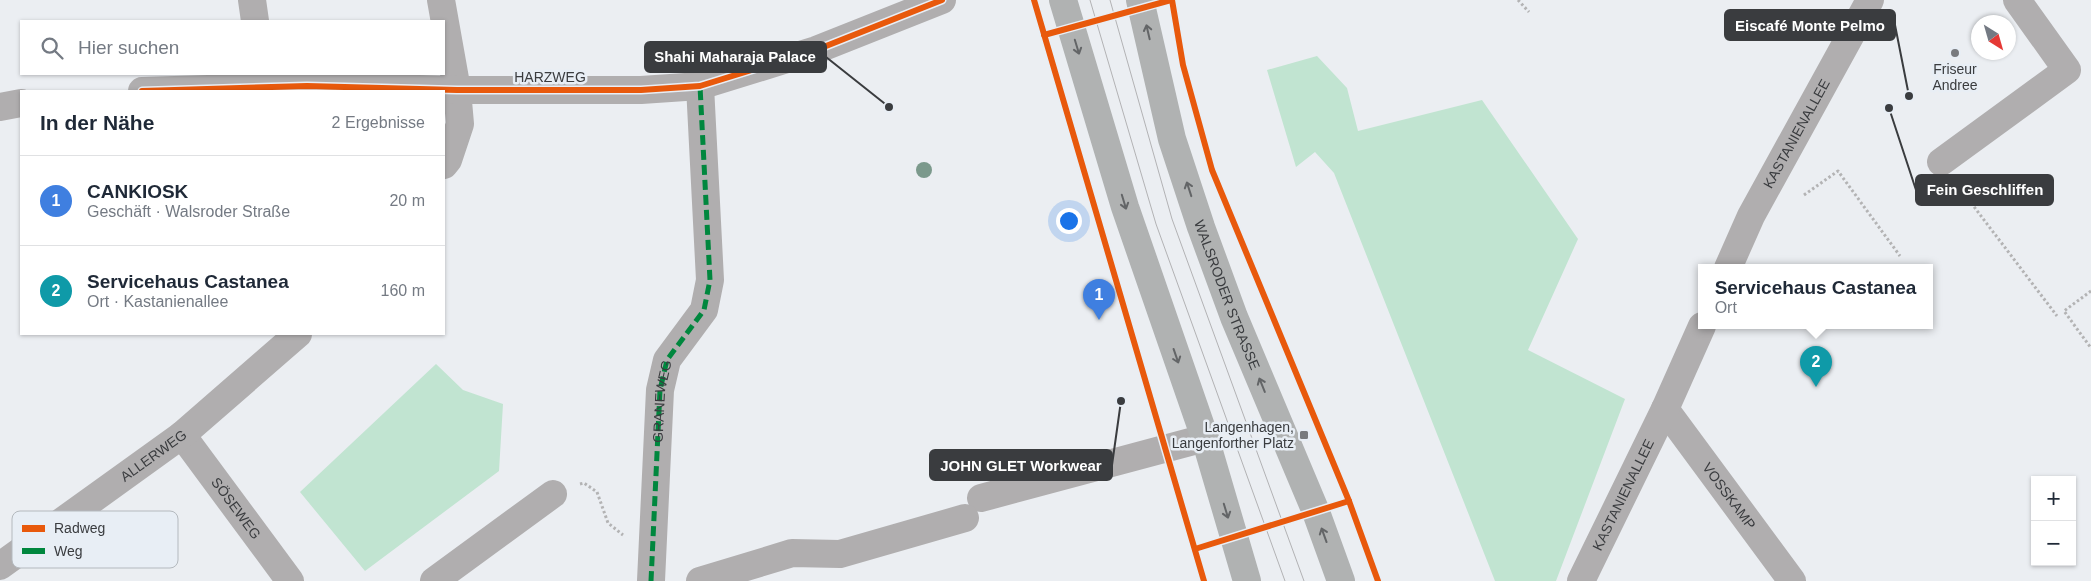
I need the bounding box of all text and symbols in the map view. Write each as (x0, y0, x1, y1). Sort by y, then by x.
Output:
callout: Eiscafé Monte Pelmo (1725, 10, 1895, 40)
north arrow (1971, 15, 2016, 60)
text: Eiscafé Monte Pelmo (1735, 17, 1885, 34)
search box (20, 20, 445, 75)
one-way arrow (1143, 24, 1152, 40)
icon: search (38, 34, 66, 62)
text: Hier suchen (78, 37, 179, 58)
one-way arrow (1073, 38, 1083, 54)
callout: Shahi Maharaja Palace (645, 42, 826, 72)
marker: Friseur Andree (1949, 47, 1961, 59)
text: Shahi Maharaja Palace (654, 48, 816, 65)
place label: Friseur Andree (1932, 61, 1978, 93)
street label: HARZWEG (514, 69, 586, 85)
street label: KASTANIENALLEE (1760, 76, 1833, 191)
text: In der Nähe (40, 111, 154, 134)
text: 2 Ergebnisse (332, 114, 425, 131)
callout: Fein Geschliffen (1916, 175, 2053, 205)
text: CANKIOSK (87, 181, 188, 202)
one-way arrow (1183, 181, 1193, 197)
text: Fein Geschliffen (1927, 181, 2043, 198)
text: 1 (52, 192, 60, 209)
text: 20 m (389, 192, 425, 209)
one-way arrow (1120, 194, 1129, 210)
text: Geschäft · Walsroder Straße (87, 203, 290, 220)
your location (1056, 208, 1082, 234)
street label: WALSRODER STRASSE (1191, 218, 1263, 372)
popup (1698, 264, 1933, 329)
text: Servicehaus Castanea (87, 271, 289, 292)
text: Servicehaus Castanea (1715, 277, 1916, 298)
pin: 1 (1083, 279, 1115, 320)
text: 2 (52, 282, 60, 299)
text: 160 m (381, 282, 425, 299)
text: Ort · Kastanienallee (87, 293, 228, 310)
text: Ort (1715, 299, 1737, 316)
pin: 2 (1800, 346, 1832, 387)
one-way arrow (1172, 348, 1182, 364)
street label: GRANEWEG (650, 359, 675, 443)
one-way arrow (1256, 378, 1266, 393)
place label: Langenhagen, Langenforther Platz (1172, 419, 1294, 451)
street label: ALLERWEG (117, 426, 190, 485)
marker: Langenhagen, Langenforther Platz (1298, 429, 1310, 441)
street label: KASTANIENALLEE (1589, 436, 1657, 553)
callout: JOHN GLET Workwear (930, 450, 1112, 480)
text: JOHN GLET Workwear (940, 457, 1102, 474)
street label: VOSSKAMP (1699, 460, 1759, 532)
street label: SÖSEWEG (208, 474, 264, 542)
map controls (2031, 476, 2076, 566)
button: + (2031, 476, 2076, 521)
one-way arrow (1222, 502, 1232, 518)
legend (12, 511, 178, 568)
text: Radweg (54, 520, 105, 536)
button: − (2031, 521, 2076, 566)
one-way arrow (1319, 528, 1328, 544)
text: Weg (54, 543, 83, 559)

